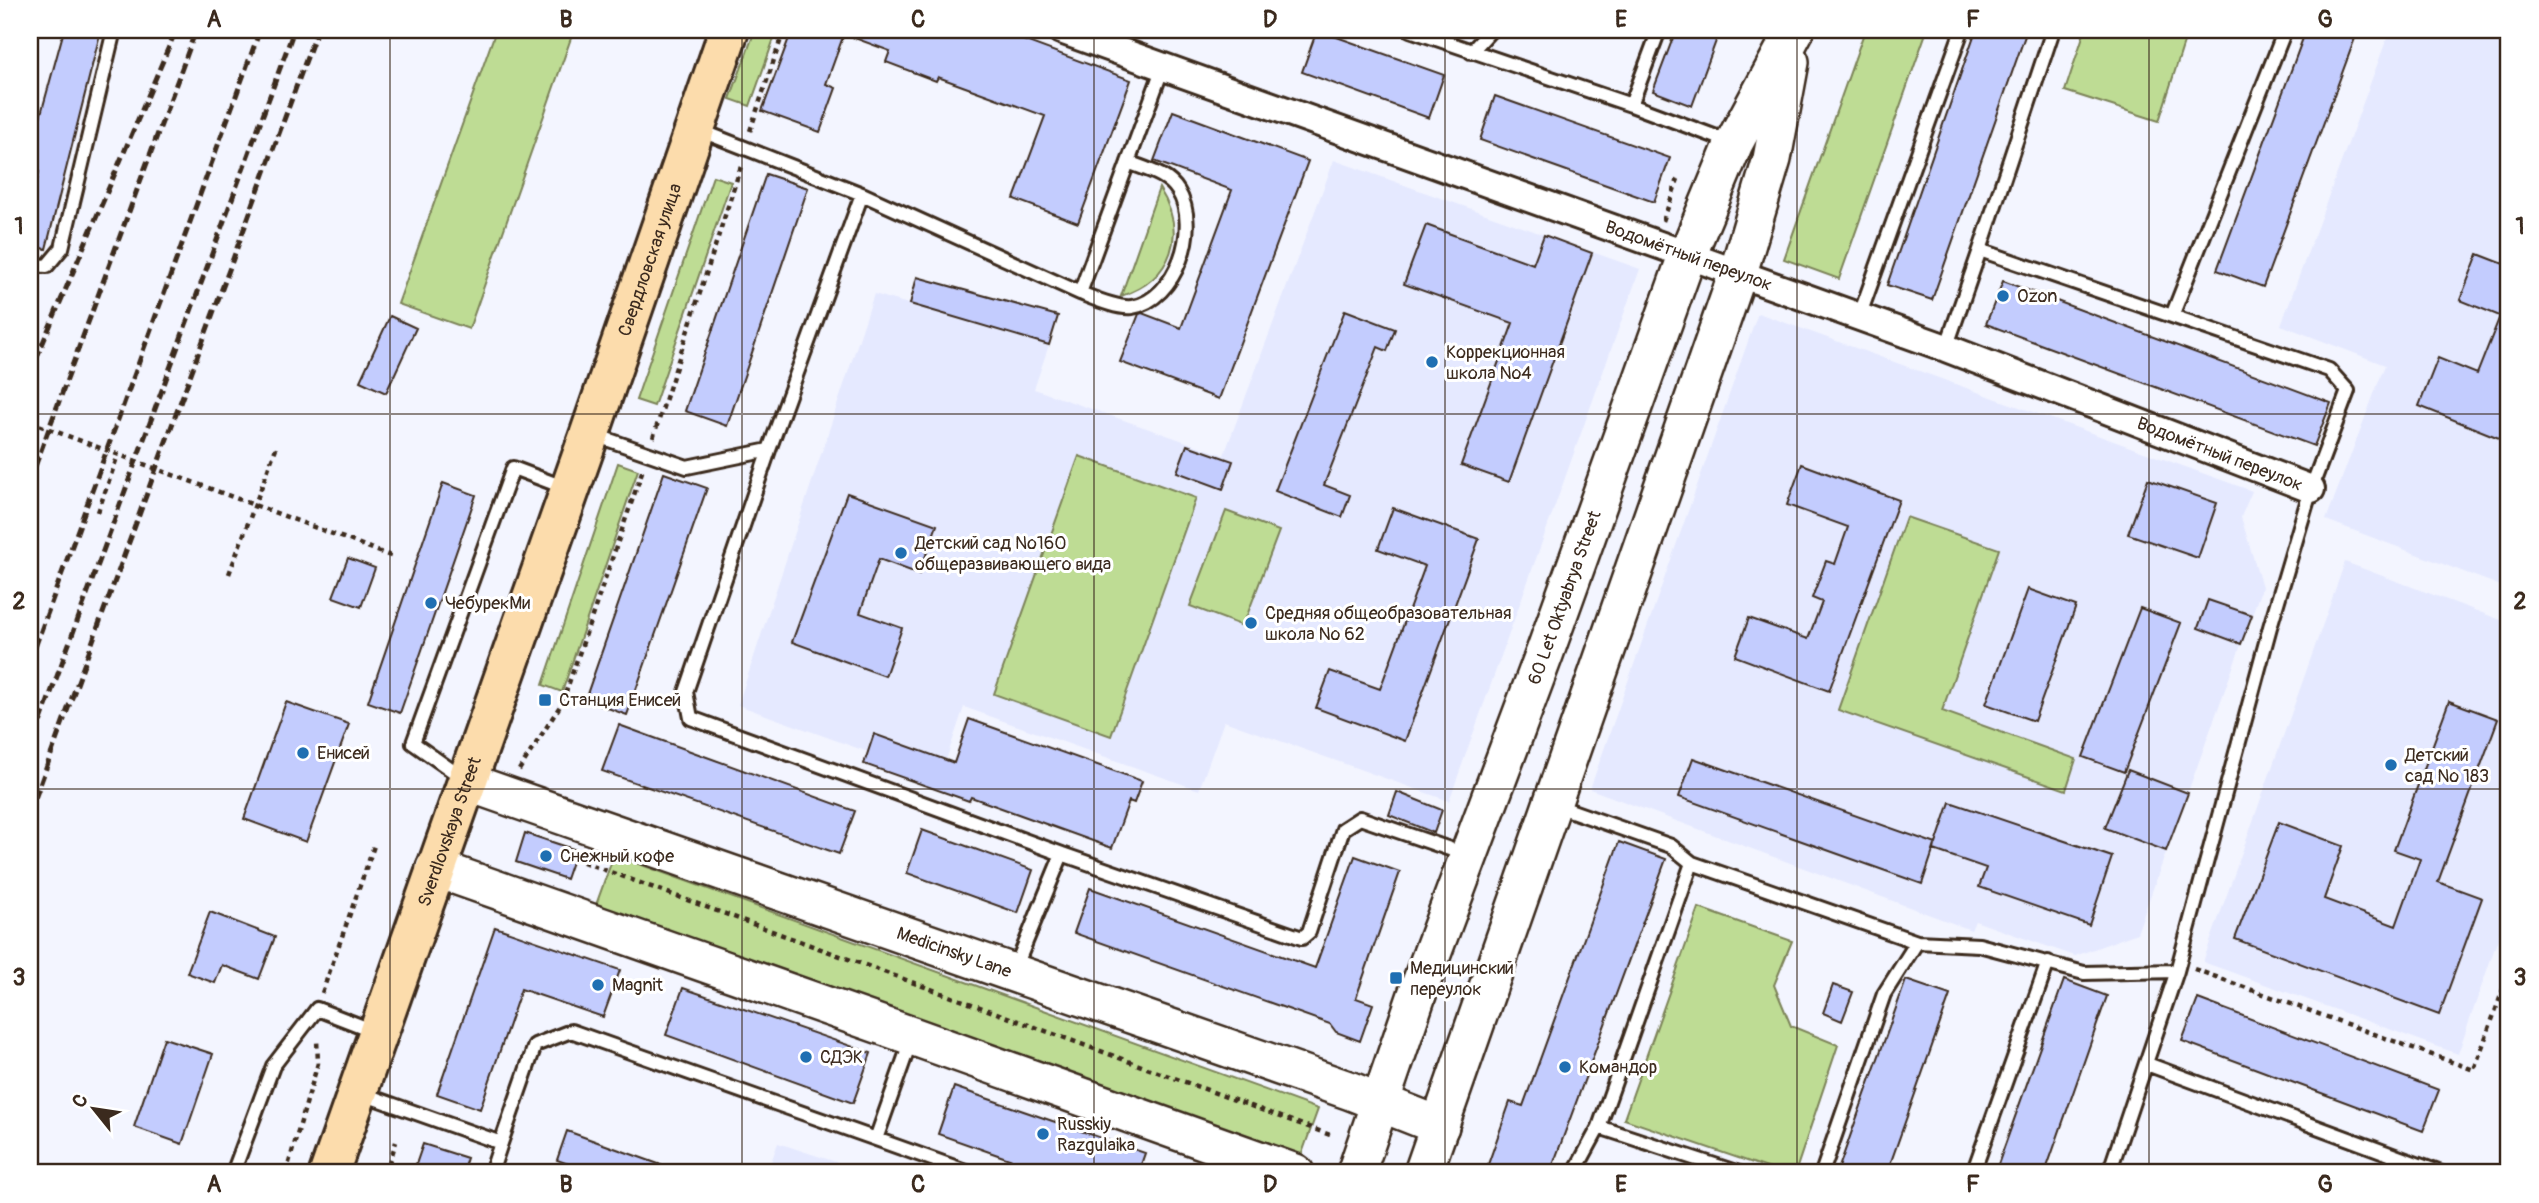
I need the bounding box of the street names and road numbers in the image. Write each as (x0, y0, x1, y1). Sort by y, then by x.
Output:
street label: Свердловская улица (613, 180, 687, 339)
street label: Водомётный переулок (1602, 215, 1775, 296)
street label: Водомётный переулок (2134, 411, 2306, 496)
street label: 60 Let Oktyabrya Street (1522, 507, 1606, 688)
street label: Sverdlovskaya Street (412, 753, 487, 910)
street label: Medicinsky Lane (894, 922, 1015, 983)

